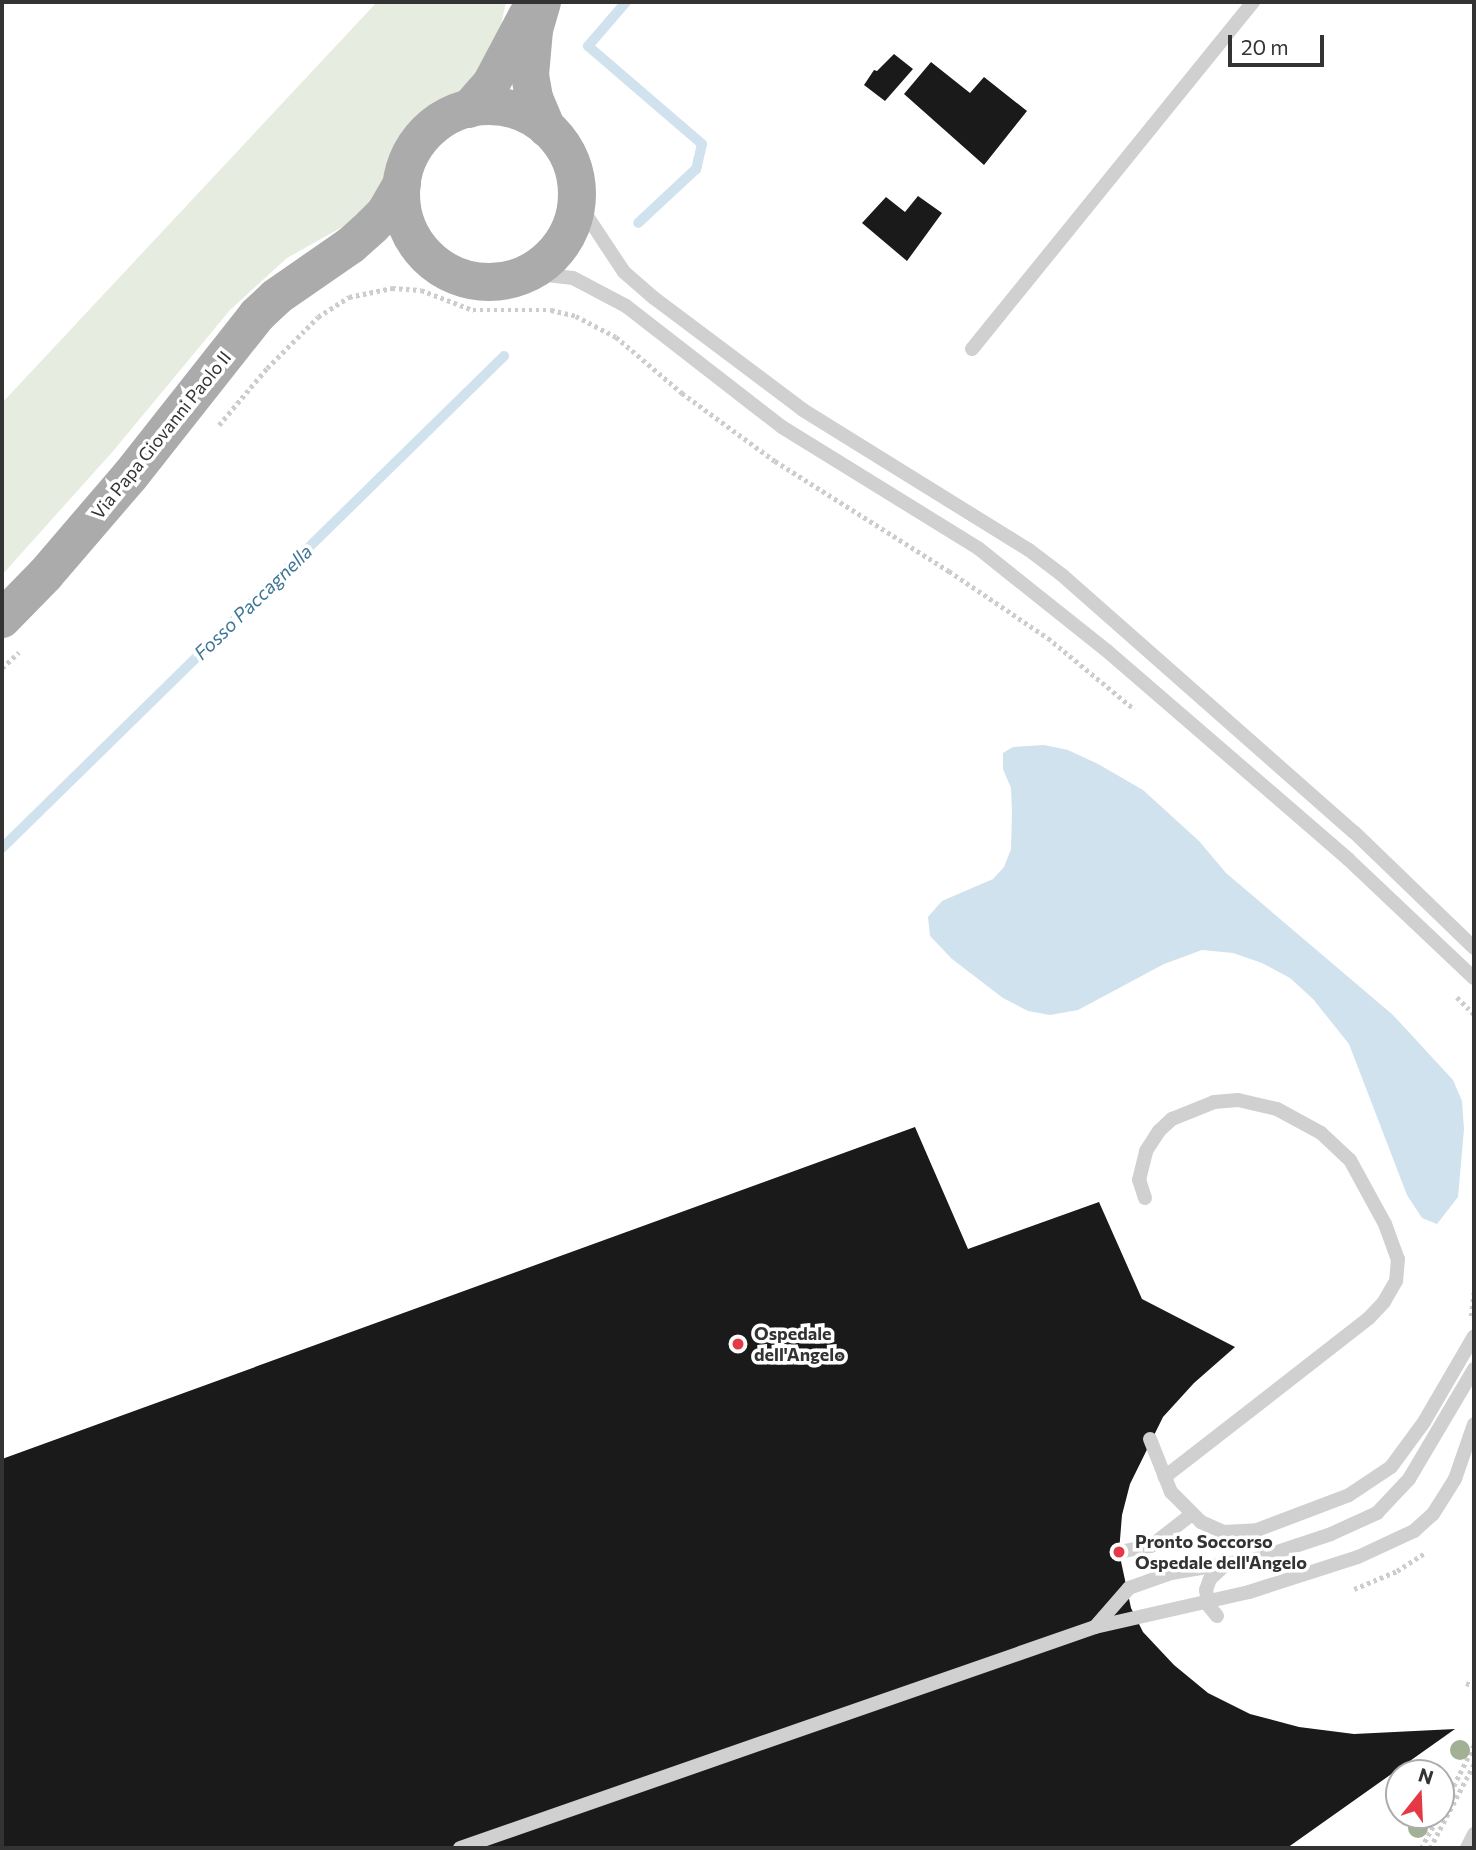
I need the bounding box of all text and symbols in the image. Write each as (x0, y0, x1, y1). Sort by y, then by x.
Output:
scale bar (1231, 21, 1327, 65)
text: 20 m (1241, 34, 1289, 59)
street label: Via Papa Giovanni Paolo II (87, 347, 235, 523)
water label: Fosso Paccagnella (189, 540, 317, 664)
place label: Ospedale dell'Angelo (754, 1323, 845, 1366)
marker: Ospedale dell'Angelo (728, 1334, 748, 1354)
place label: Pronto Soccorso Ospedale dell'Angelo (1135, 1531, 1307, 1574)
marker: Pronto Soccorso Ospedale dell'Angelo (1109, 1542, 1129, 1562)
north arrow (1385, 1759, 1455, 1829)
text: N (1416, 1762, 1436, 1789)

